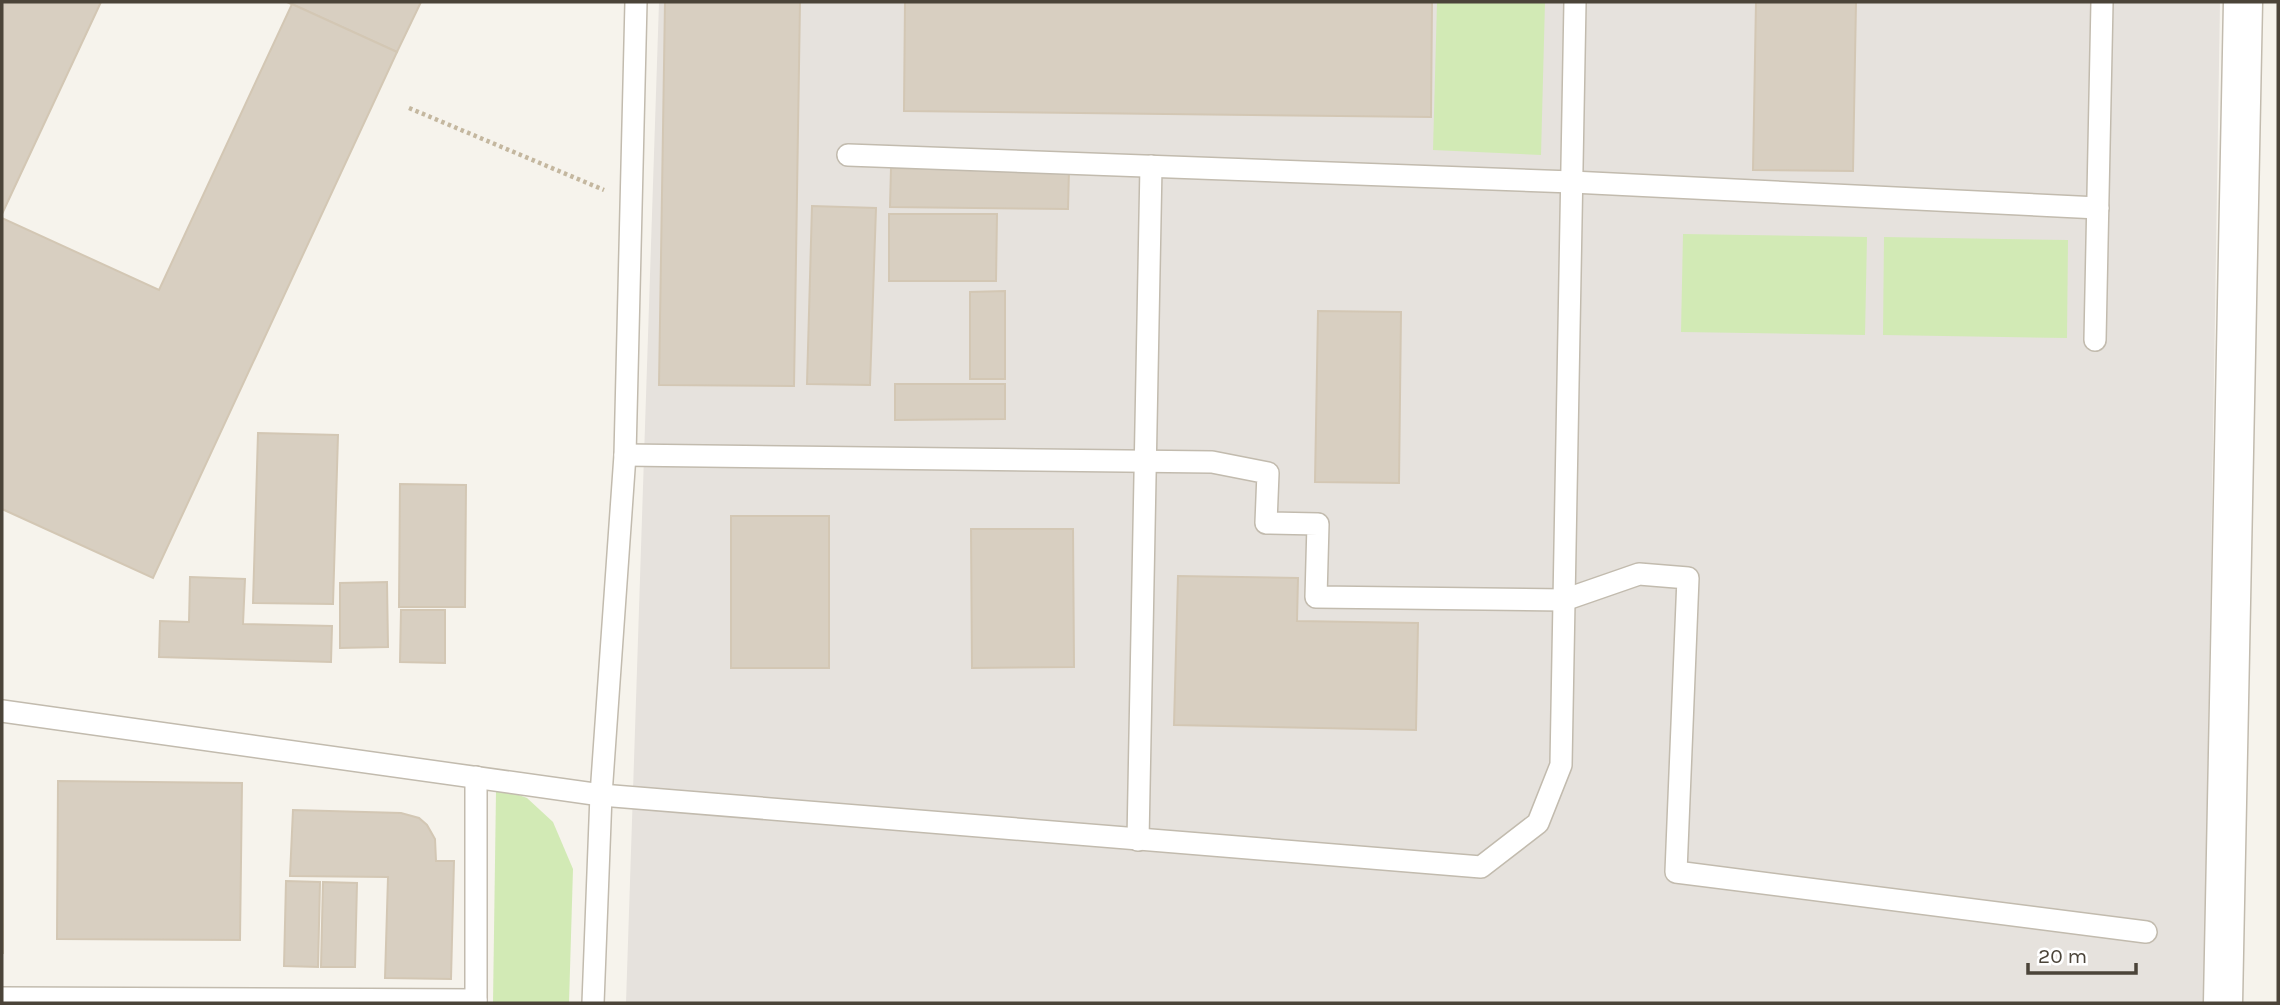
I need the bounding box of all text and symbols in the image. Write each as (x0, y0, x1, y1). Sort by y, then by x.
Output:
scale bar (2028, 932, 2136, 976)
text: 20 m (2038, 944, 2087, 968)

